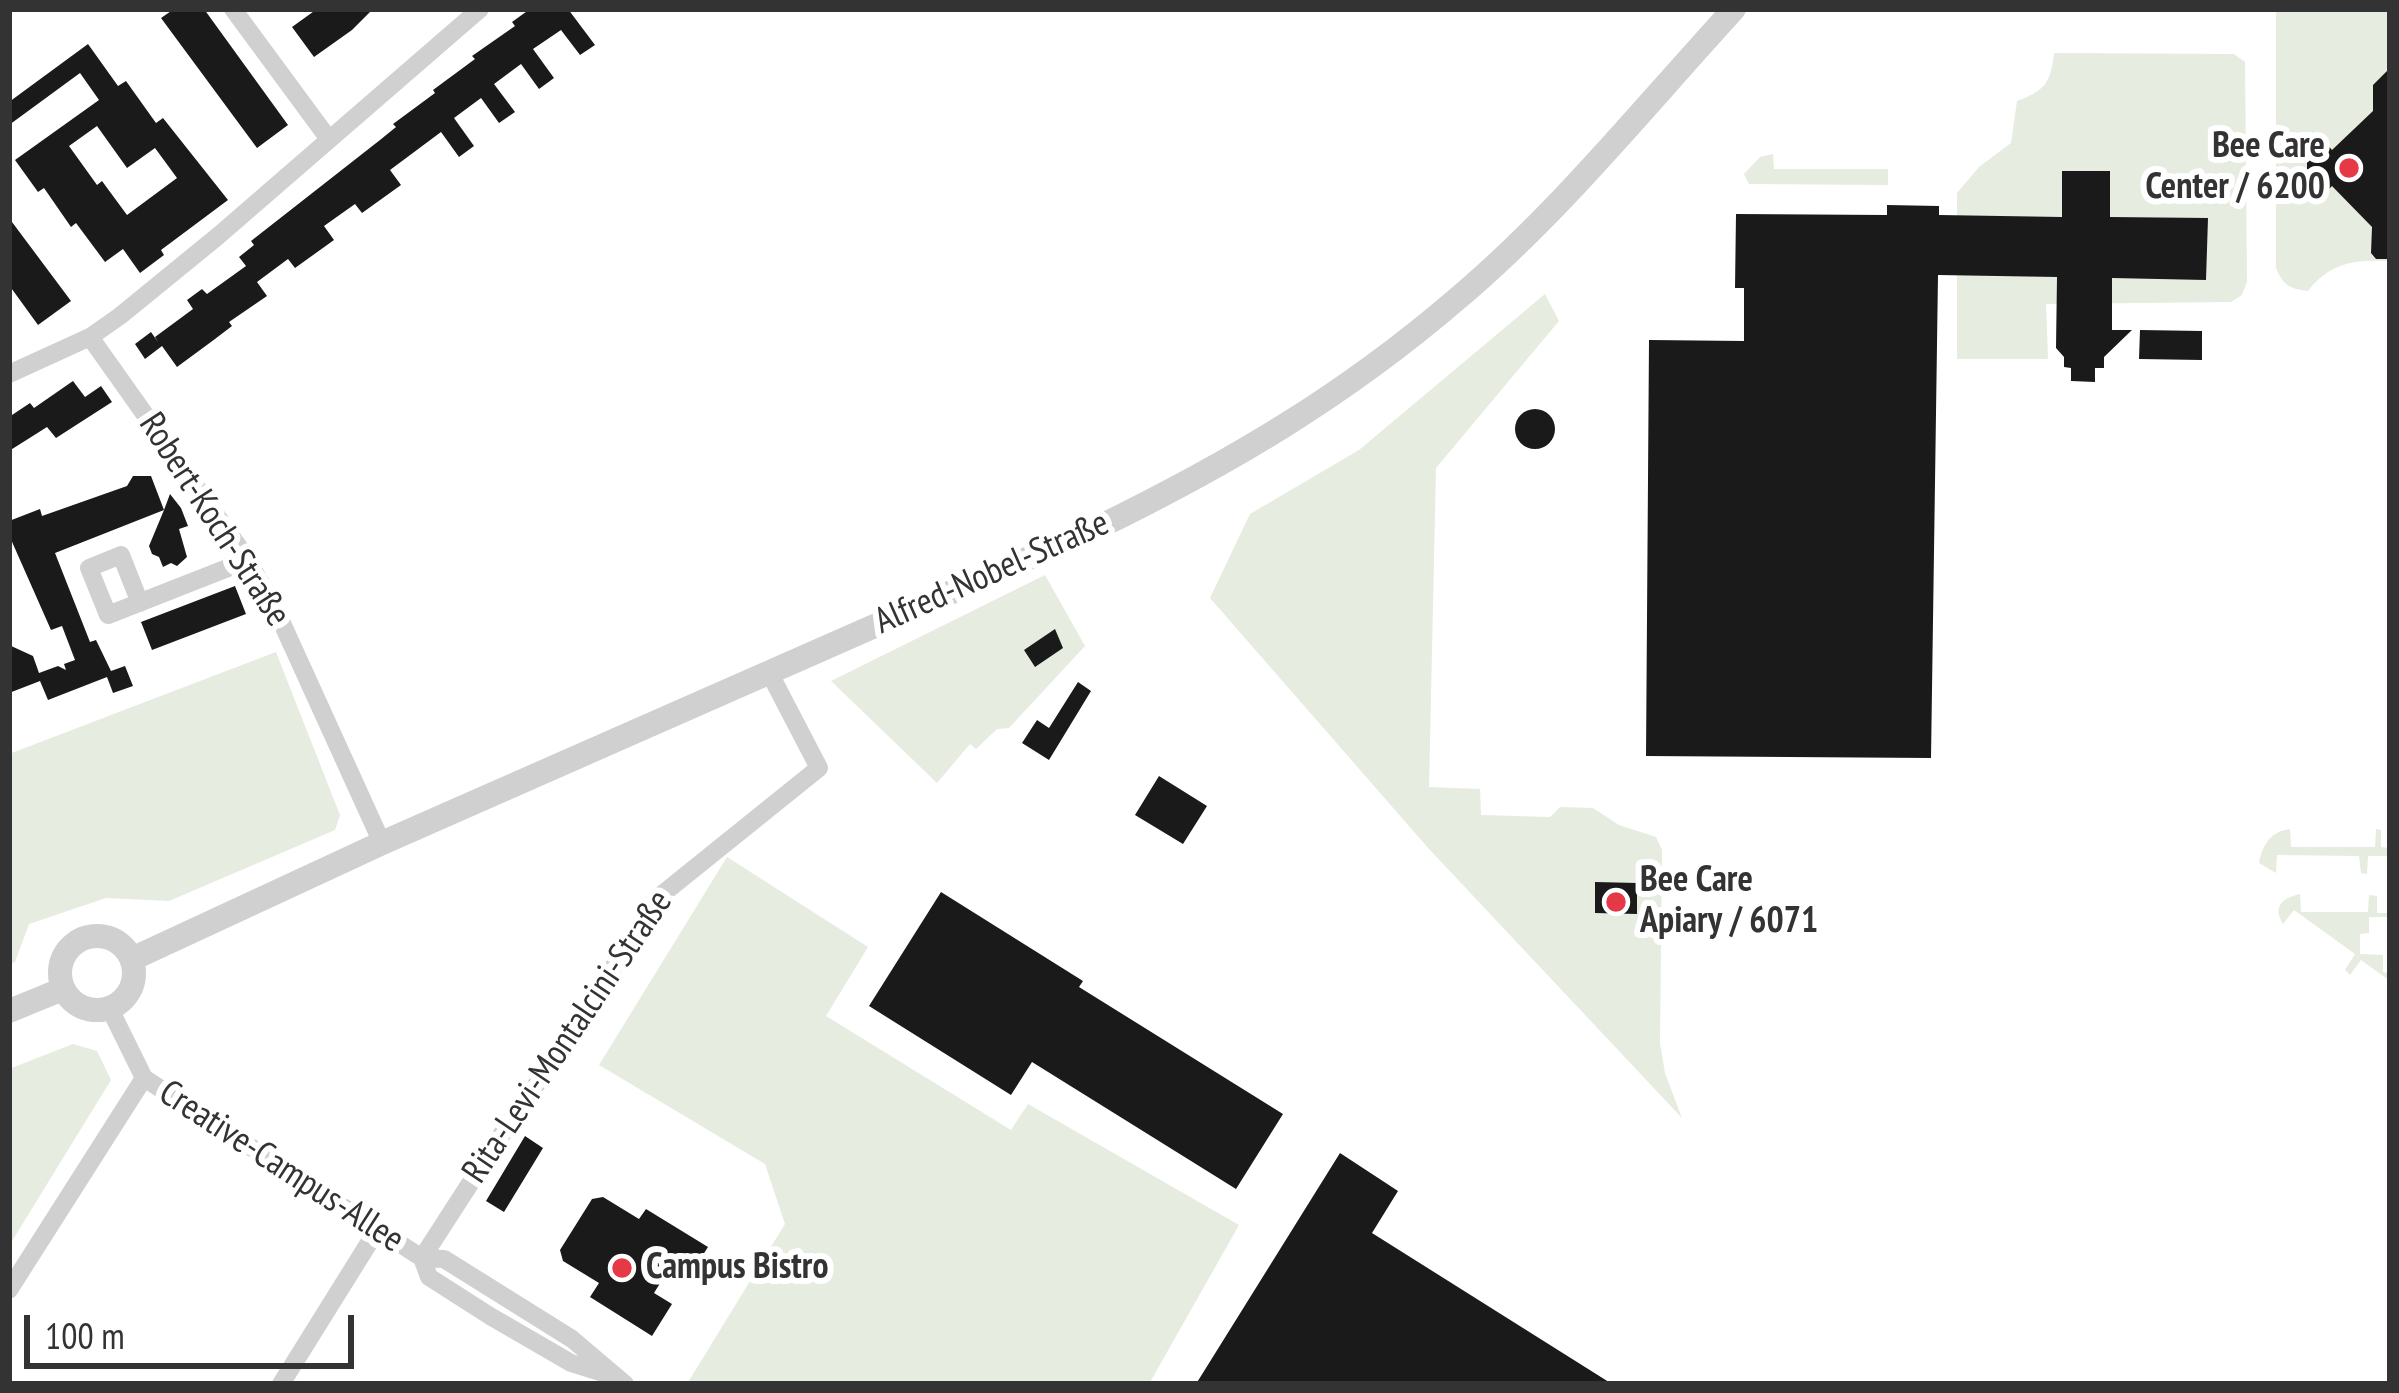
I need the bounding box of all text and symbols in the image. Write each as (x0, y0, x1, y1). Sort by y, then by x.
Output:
place label: Bee Care Center / 6200 (2145, 125, 2325, 210)
marker: Bee Care Center / 6200 (2336, 155, 2362, 181)
street label: Robert-Koch-Straße (129, 405, 299, 635)
street label: Alfred-Nobel-Straße (868, 502, 1116, 644)
place label: Bee Care Apiary / 6071 (1640, 859, 1818, 944)
street label: Rita-Levi-Montalcini-Straße (454, 883, 682, 1191)
marker: Bee Care Apiary / 6071 (1603, 889, 1629, 915)
street label: Creative-Campus-Allee (151, 1072, 411, 1262)
place label: Campus Bistro (646, 1246, 828, 1290)
marker: Campus Bistro (609, 1255, 635, 1281)
scale bar (30, 1291, 360, 1365)
text: 100 m (45, 1312, 125, 1359)

